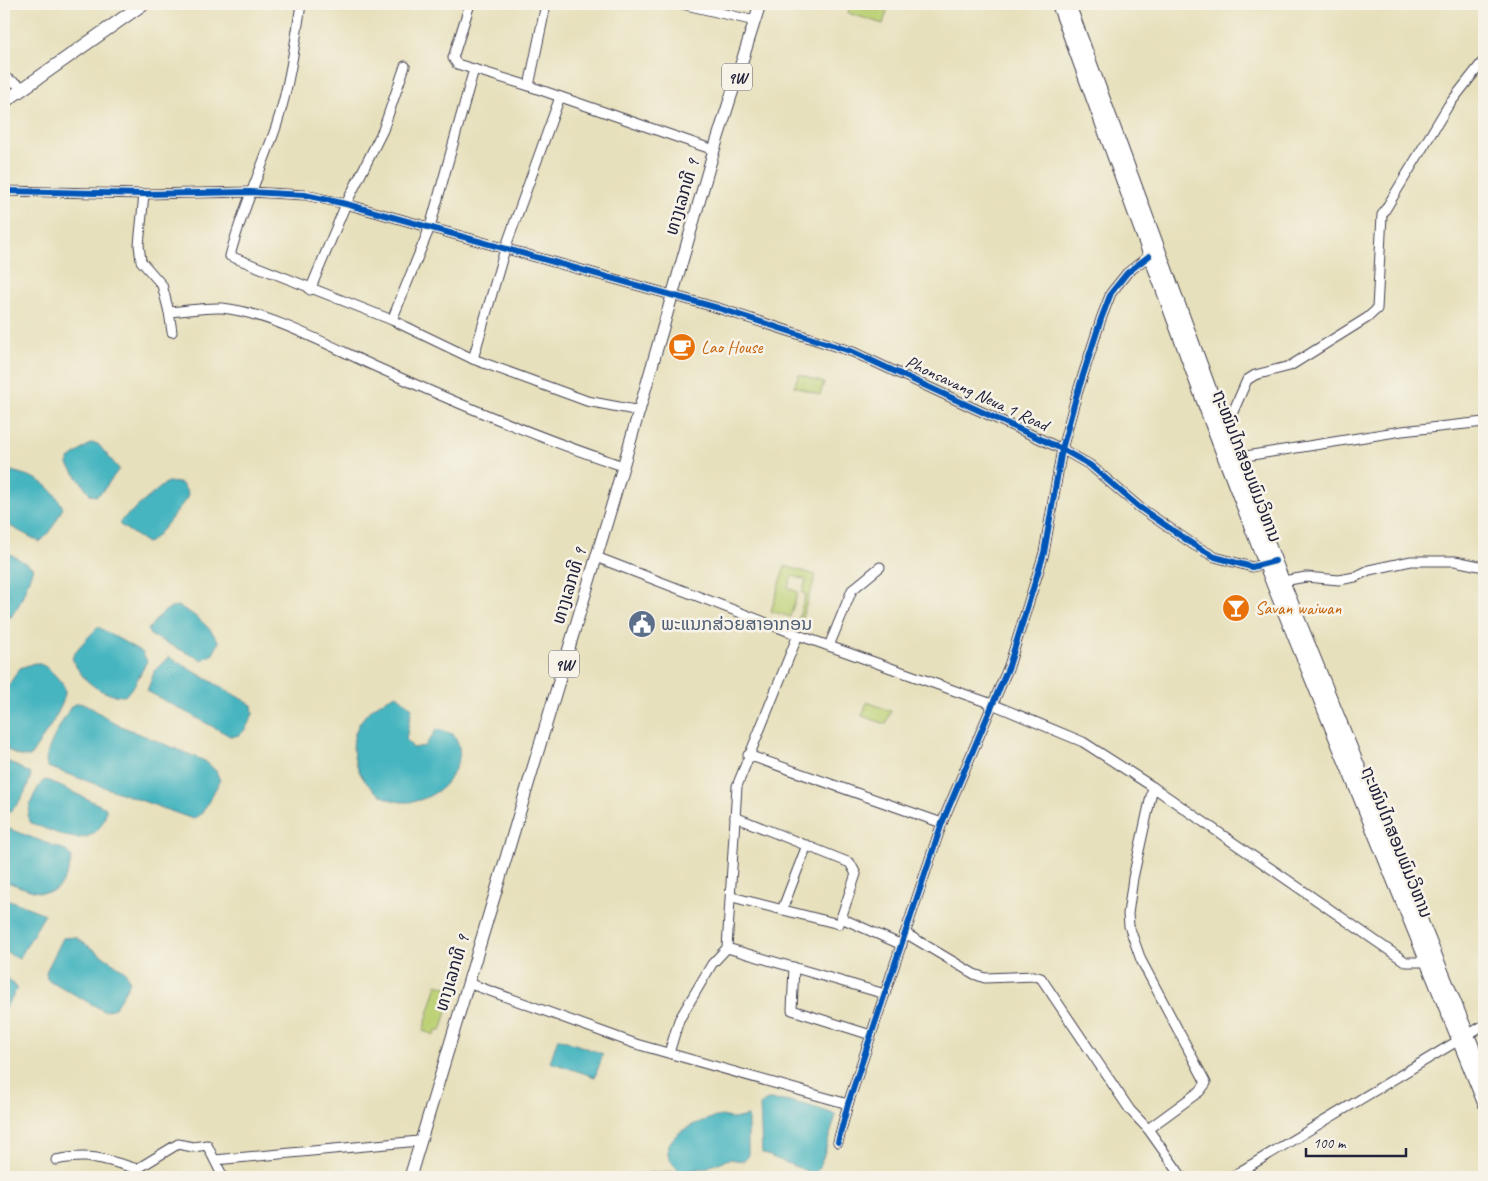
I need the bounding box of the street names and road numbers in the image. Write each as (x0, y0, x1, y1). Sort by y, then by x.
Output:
road number: 9W (722, 64, 752, 90)
street label: ທາງເລກທີ 9 (660, 154, 705, 238)
street label: Phonsavang Neua 1 Road (902, 350, 1054, 437)
street label: ຖະໜົນໄກສອນພົມວິຫານ (1208, 387, 1286, 545)
street label: ທາງເລກທີ 9 (547, 543, 592, 627)
road number: 9W (549, 651, 579, 678)
street label: ຖະໜົນໄກສອນພົມວິຫານ (1357, 763, 1437, 921)
street label: ທາງເລກທີ 9 (430, 930, 475, 1014)

